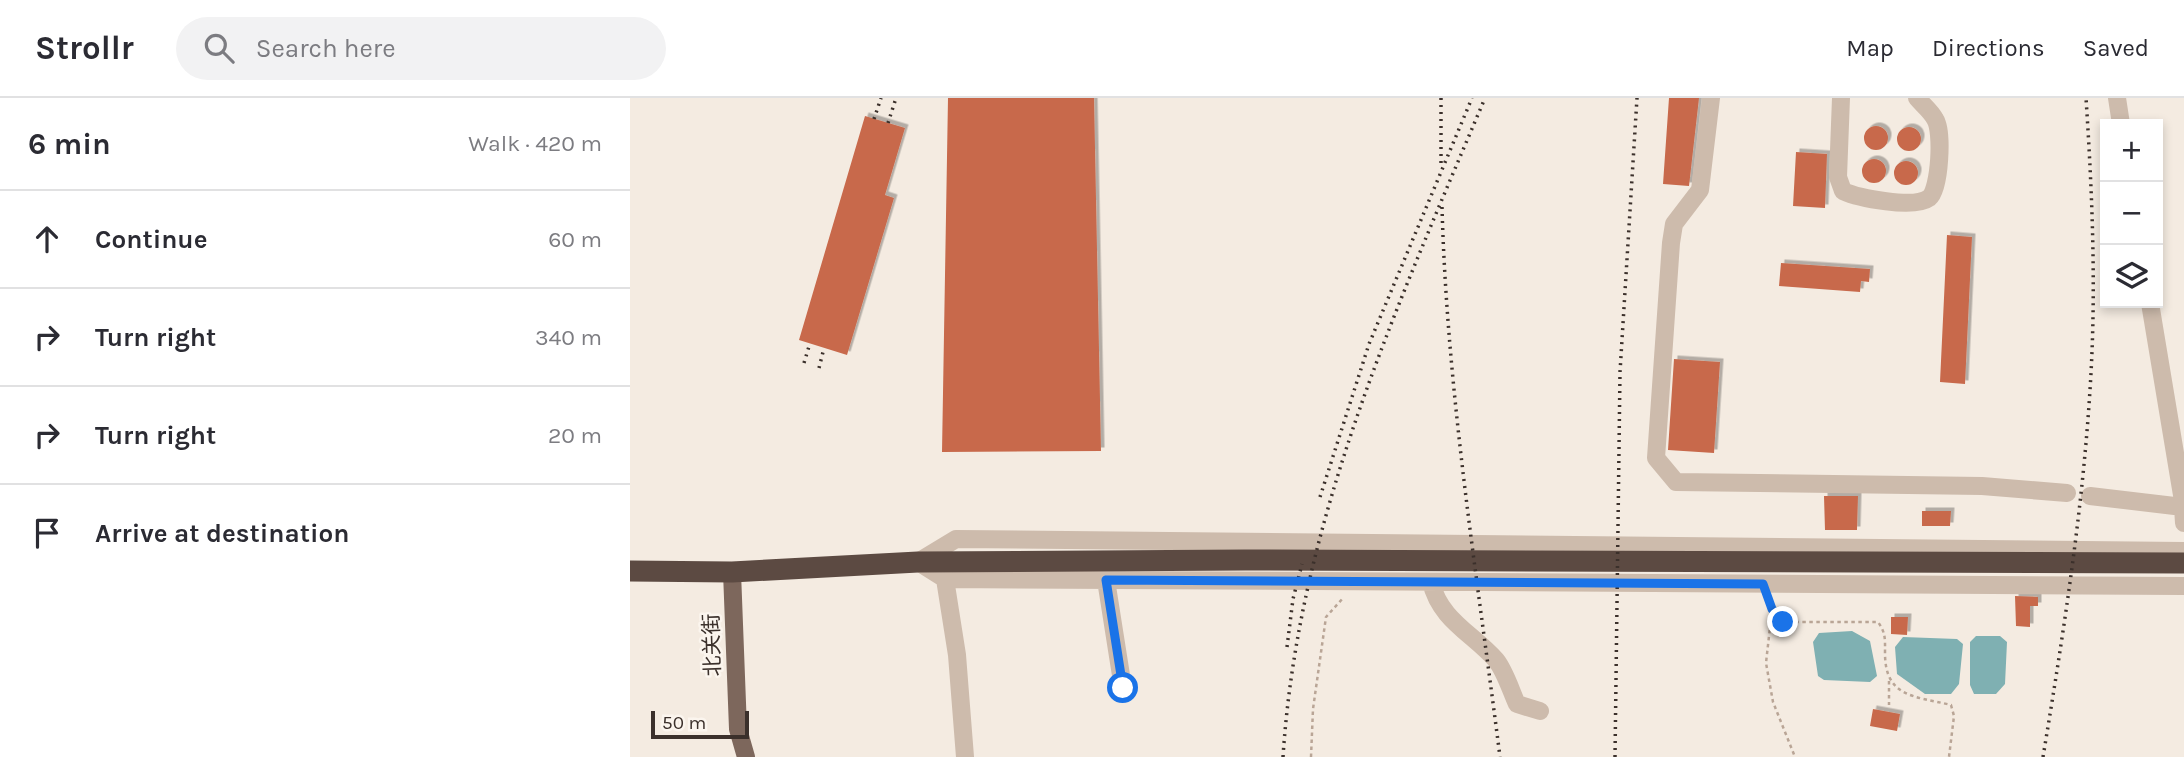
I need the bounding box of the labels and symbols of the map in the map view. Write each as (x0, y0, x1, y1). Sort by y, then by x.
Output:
route end (1767, 606, 1798, 637)
street label: 北关街 (699, 613, 725, 677)
route start (1107, 672, 1138, 703)
scale bar (651, 708, 749, 740)

